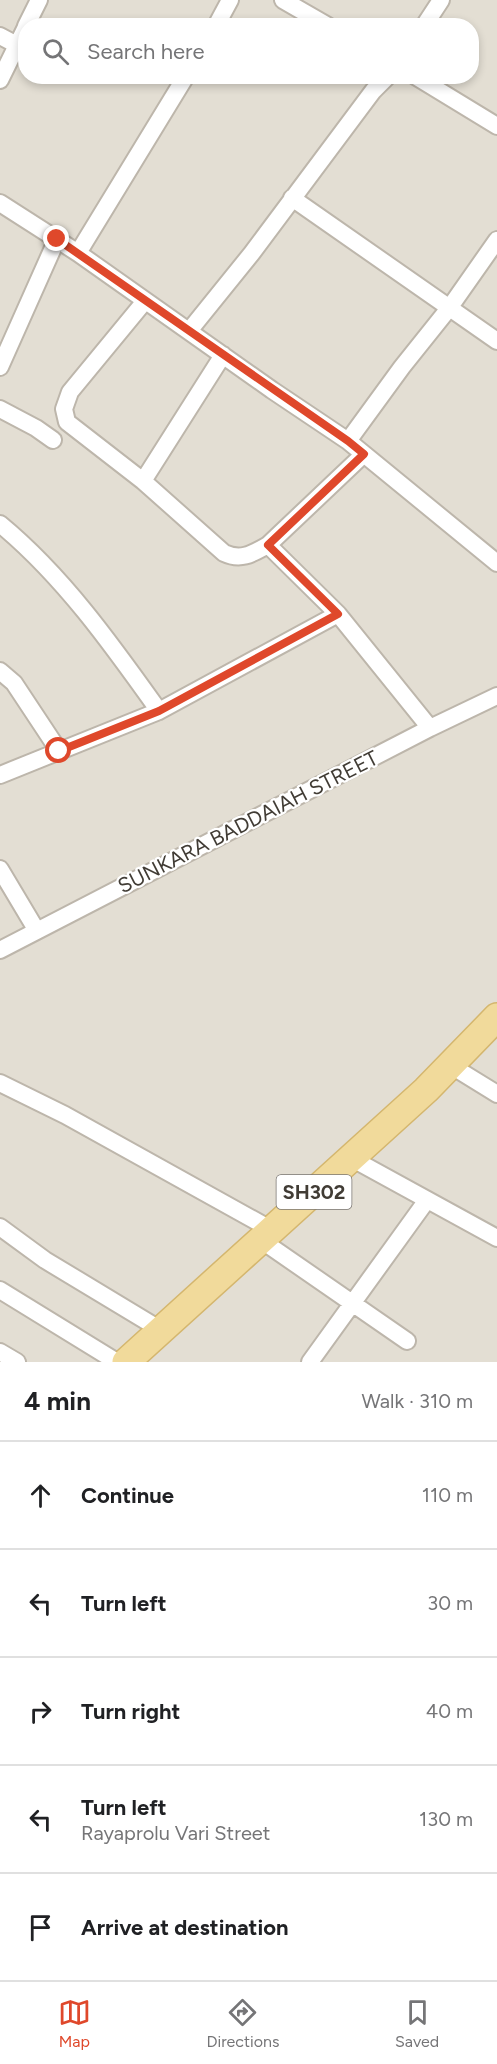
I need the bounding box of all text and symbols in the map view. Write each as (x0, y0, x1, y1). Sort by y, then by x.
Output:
search box (18, 18, 479, 84)
icon: search (39, 35, 72, 68)
text: Search here (87, 38, 205, 65)
route end (43, 225, 69, 251)
route start (45, 737, 71, 763)
street label: SUNKARA BADDAIAH STREET (113, 745, 382, 898)
road number: SH302 (276, 1175, 352, 1209)
text: 4 min (24, 1385, 91, 1417)
text: Walk · 310 m (361, 1389, 473, 1413)
icon: ahead (24, 1479, 57, 1512)
text: Continue (81, 1482, 174, 1509)
text: 110 m (422, 1483, 473, 1507)
icon: left (24, 1587, 57, 1620)
text: Turn left (81, 1590, 167, 1617)
text: 30 m (427, 1591, 473, 1615)
icon: right (24, 1695, 57, 1728)
text: Turn right (81, 1698, 180, 1725)
text: 40 m (426, 1699, 473, 1723)
text: Turn left (81, 1794, 167, 1821)
icon: left (24, 1803, 57, 1836)
text: 130 m (419, 1807, 473, 1831)
text: Rayaprolu Vari Street (81, 1821, 270, 1845)
icon: arrive (24, 1911, 57, 1944)
text: Arrive at destination (81, 1914, 289, 1941)
tab: Map (58, 1996, 91, 2051)
tab: Directions (206, 1996, 279, 2051)
tab: Saved (395, 1996, 439, 2051)

